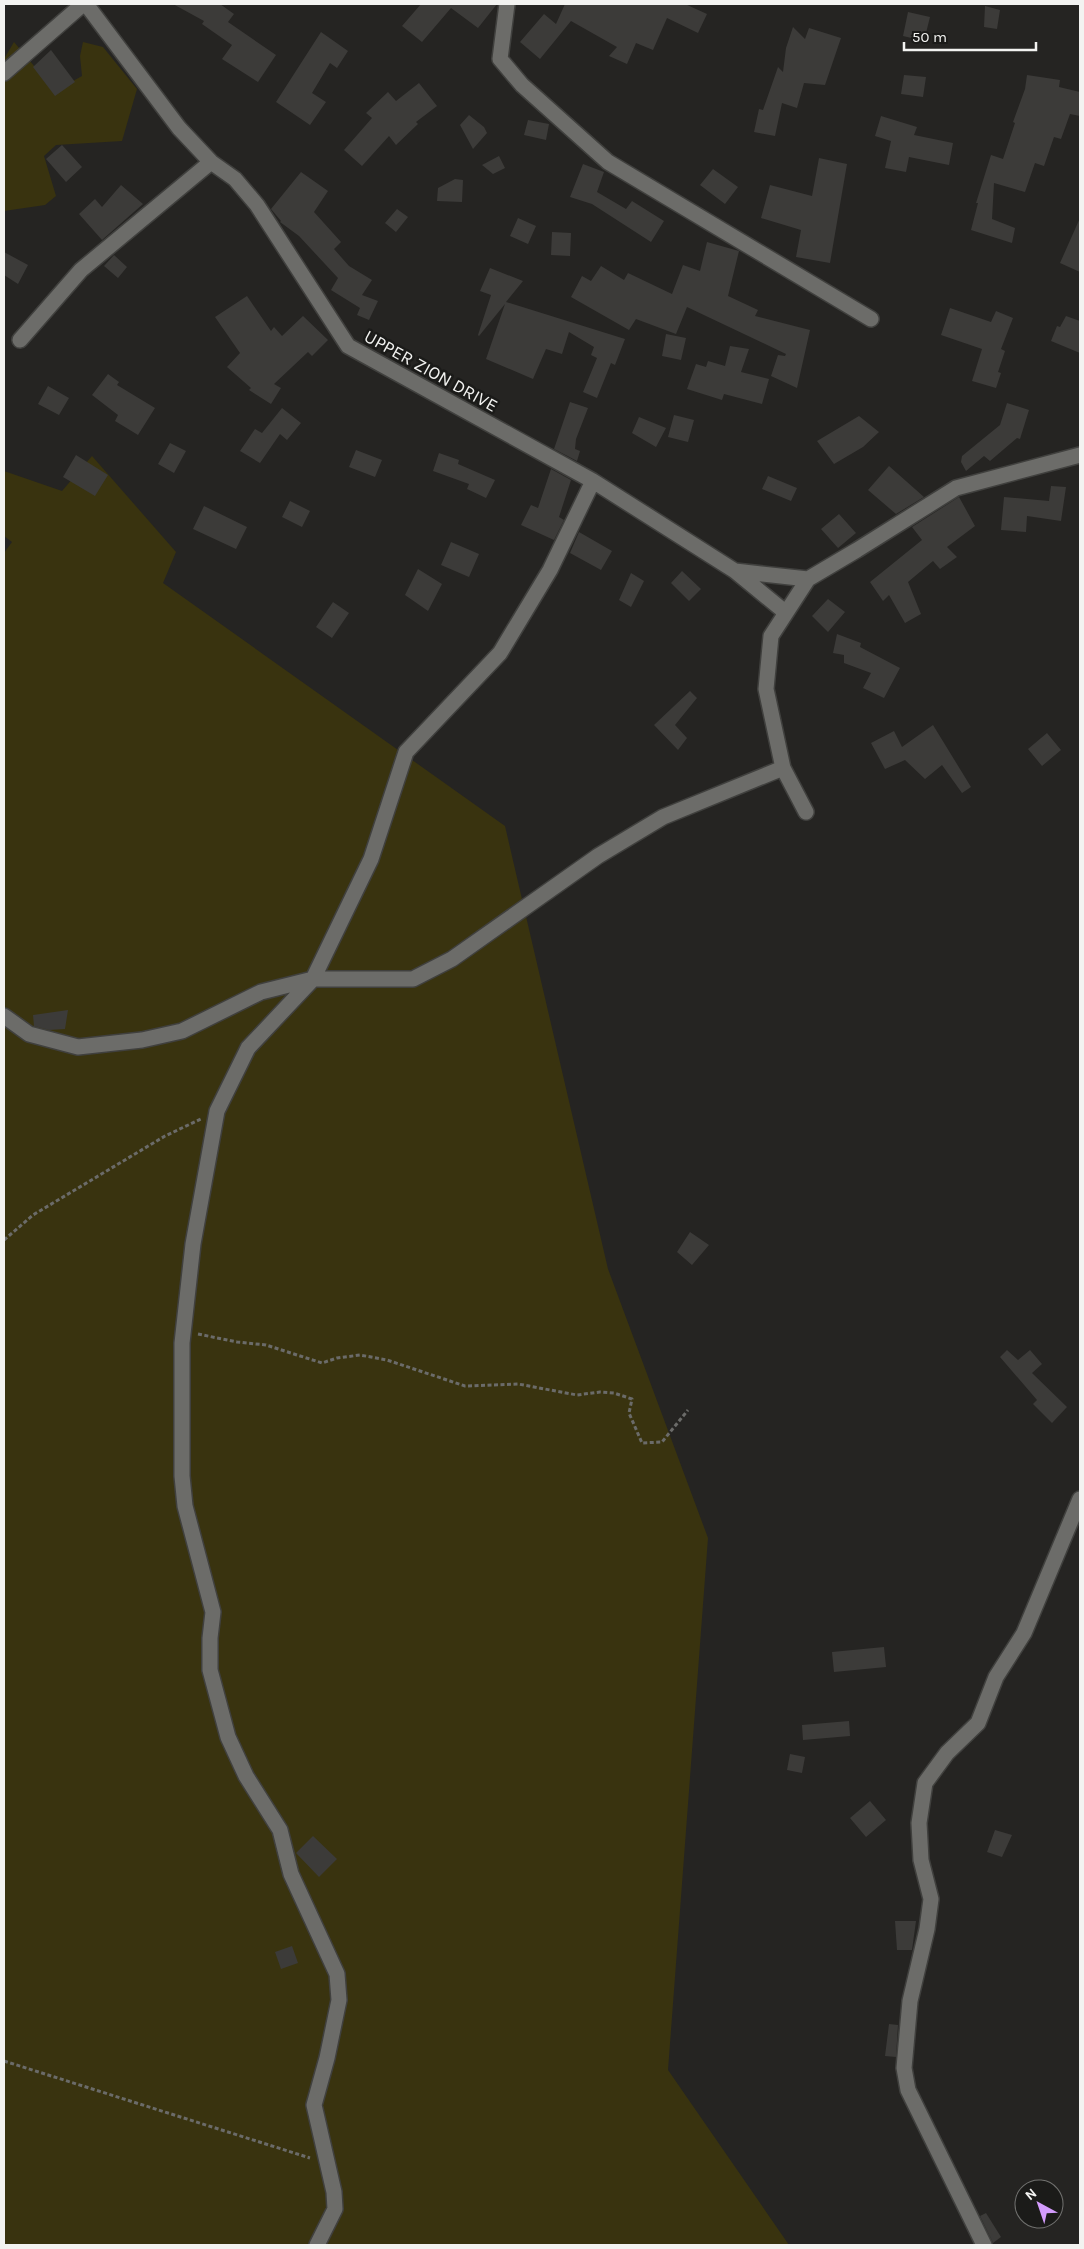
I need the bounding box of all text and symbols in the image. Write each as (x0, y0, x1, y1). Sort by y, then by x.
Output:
scale bar (904, 20, 1036, 52)
text: 50 m (912, 28, 947, 46)
street label: UPPER ZION DRIVE (360, 325, 502, 417)
north arrow (1014, 2179, 1064, 2229)
text: N (1022, 2185, 1040, 2204)

